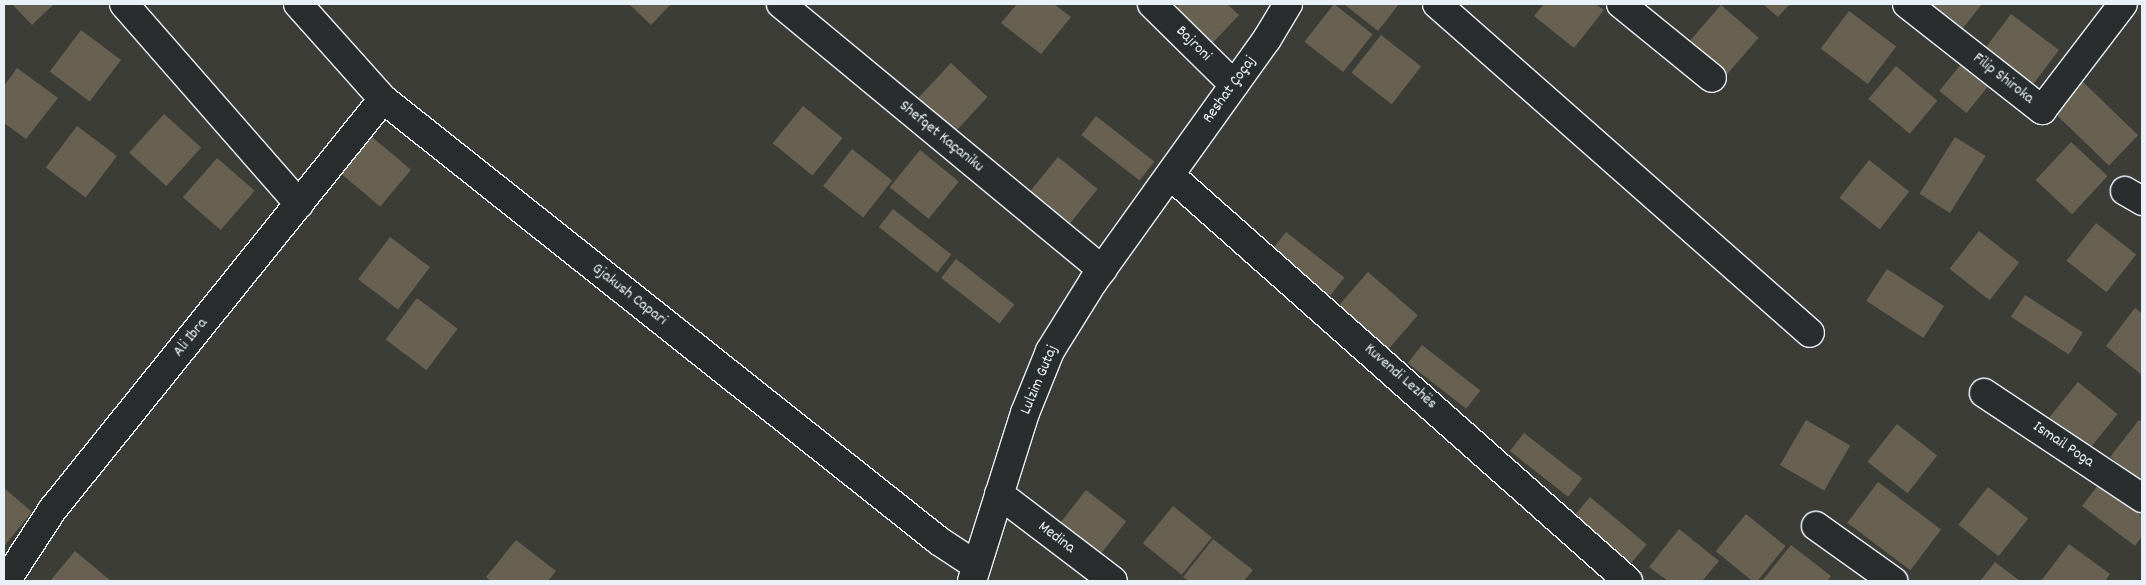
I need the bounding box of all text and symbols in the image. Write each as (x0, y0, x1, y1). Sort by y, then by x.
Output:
street label: Bajroni (1171, 22, 1215, 66)
street label: Filip Shiroka (1969, 49, 2037, 109)
street label: Reshat Çoçaj (1199, 53, 1261, 127)
street label: Shefqet Kaçaniku (895, 97, 987, 177)
street label: Gjakush Capari (588, 260, 670, 330)
street label: Ali Ibra (170, 315, 212, 361)
street label: Kuvendi Lezhës (1360, 340, 1440, 414)
street label: Lulzim Gutaj (1017, 342, 1063, 418)
street label: Ismail Poga (2029, 418, 2097, 472)
street label: Medina (1034, 518, 1078, 558)

